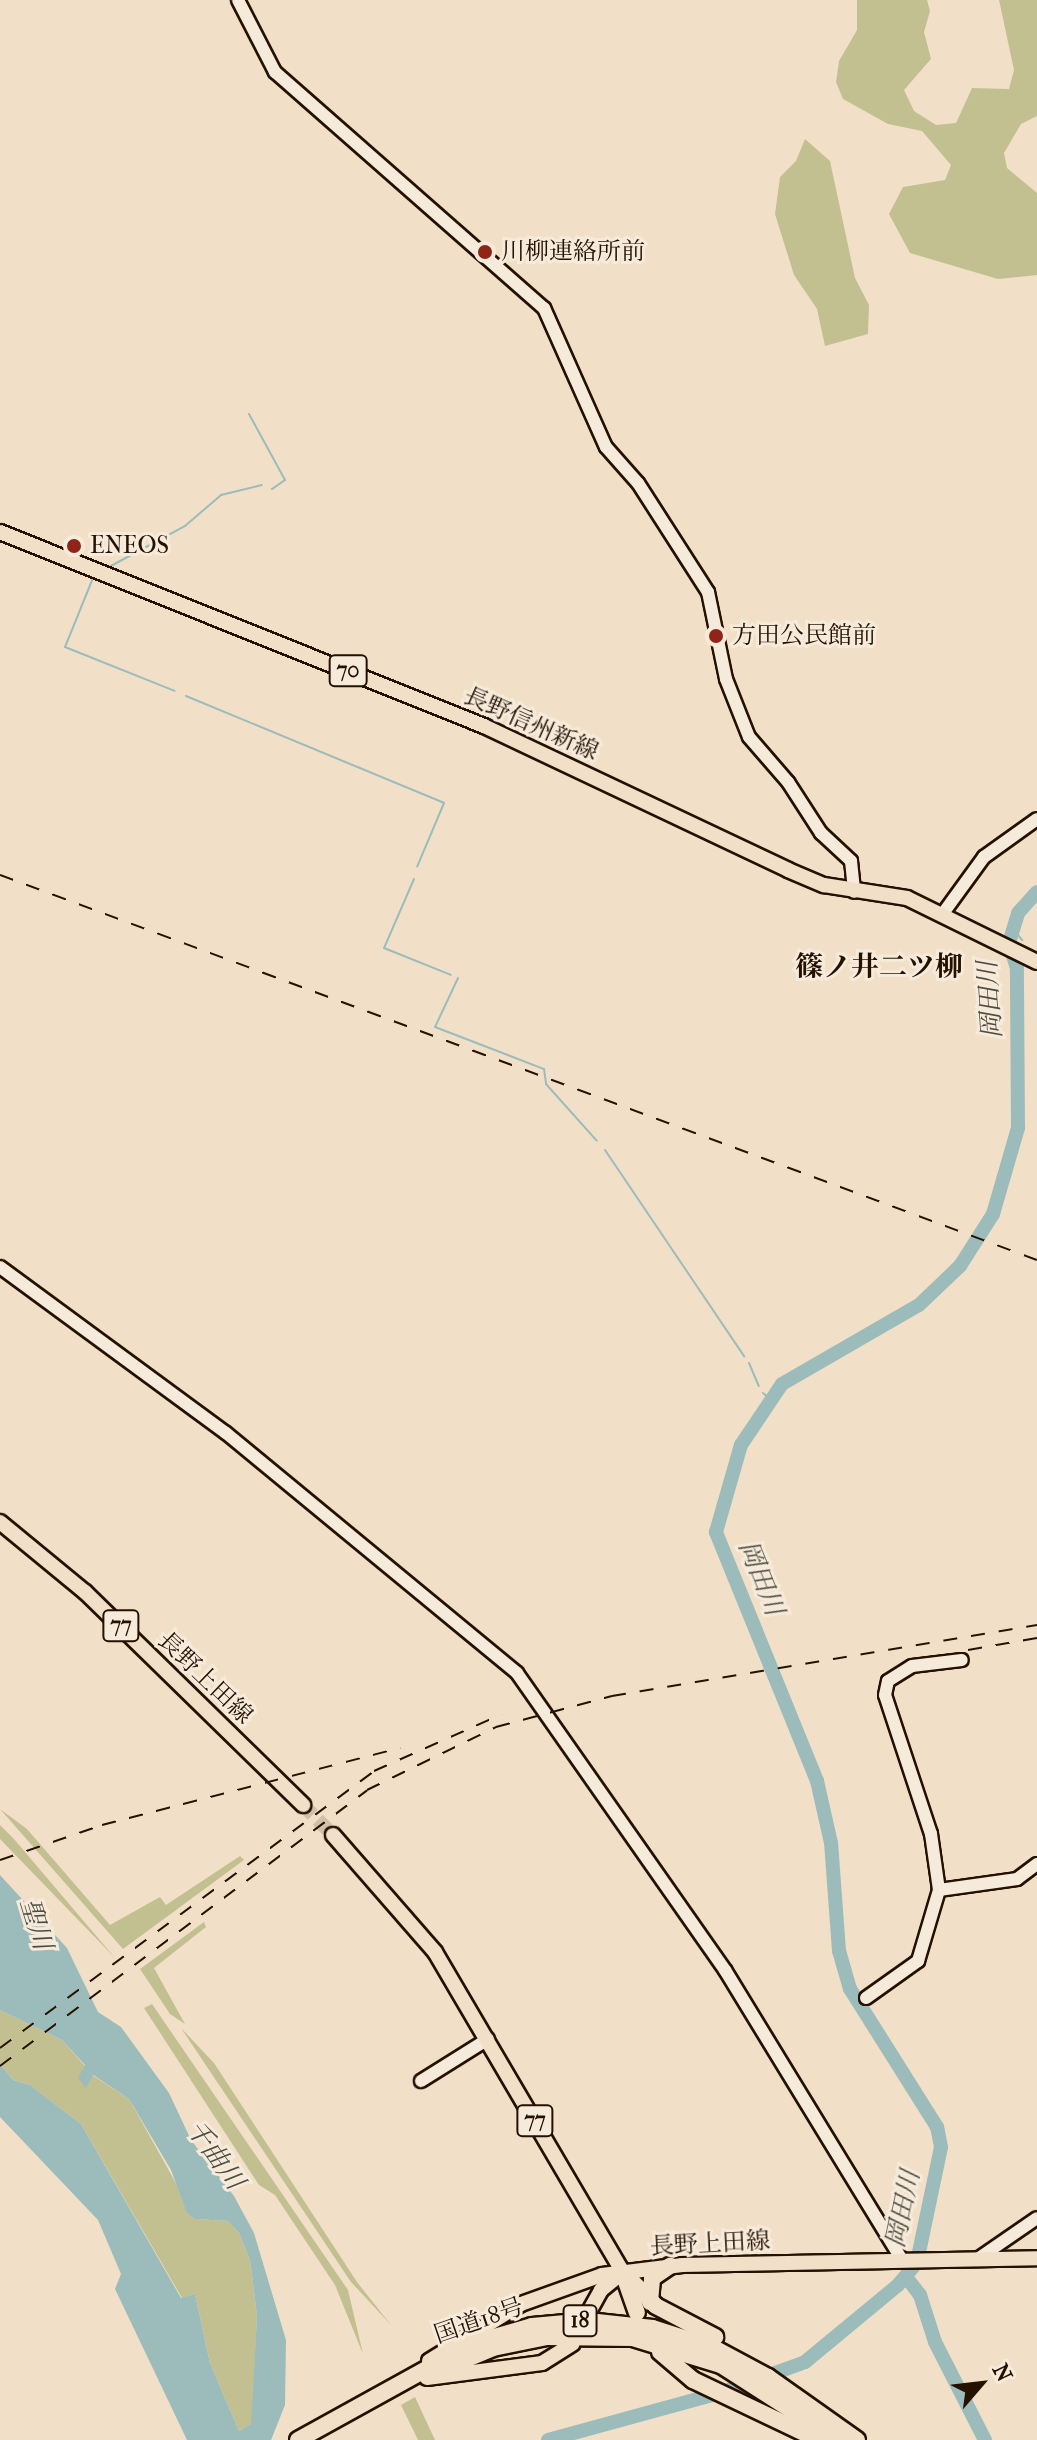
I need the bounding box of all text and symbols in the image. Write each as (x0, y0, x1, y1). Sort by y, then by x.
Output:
place label: 川柳連絡所前 (501, 238, 645, 266)
marker: 川柳連絡所前 (476, 243, 494, 261)
place label: ENEOS (90, 532, 169, 560)
marker: ENEOS (65, 537, 83, 555)
place label: 方田公民館前 (732, 622, 876, 650)
marker: 方田公民館前 (707, 627, 725, 645)
road number: 70 (328, 653, 368, 689)
street label: 長野信州新線 (459, 682, 603, 766)
district label: 篠ノ井二ツ柳 (795, 950, 963, 984)
water label: 岡田川 (972, 960, 1008, 1040)
water label: 岡田川 (732, 1536, 790, 1620)
road number: 77 (101, 1608, 141, 1644)
street label: 長野上田線 (152, 1626, 258, 1730)
water label: 聖川 (13, 1895, 59, 1953)
road number: 77 (515, 2103, 555, 2139)
water label: 千曲川 (179, 2114, 251, 2196)
water label: 岡田川 (880, 2168, 926, 2250)
street label: 長野上田線 (649, 2226, 771, 2262)
street label: 国道18号 (431, 2292, 527, 2350)
road number: 18 (562, 2303, 598, 2339)
north arrow (941, 2344, 1021, 2424)
text: N (987, 2359, 1018, 2386)

